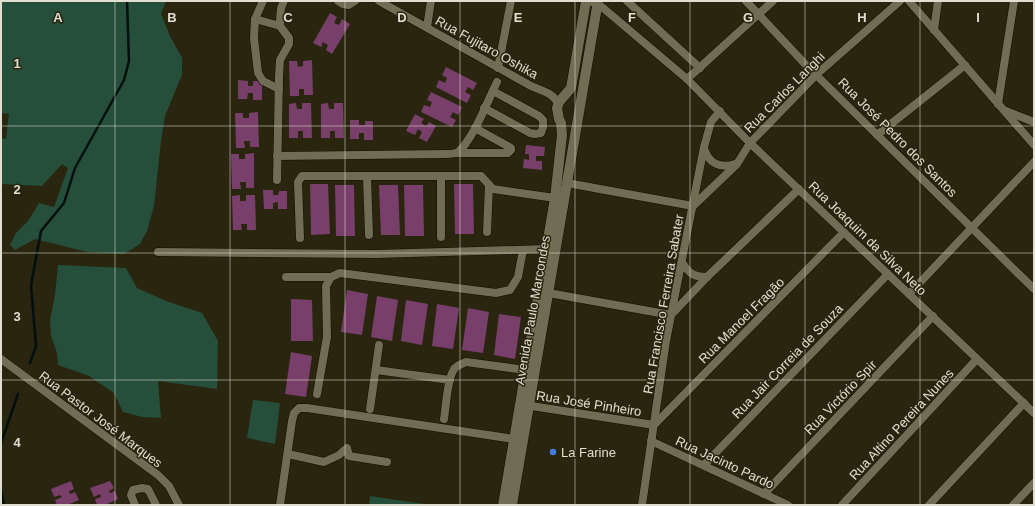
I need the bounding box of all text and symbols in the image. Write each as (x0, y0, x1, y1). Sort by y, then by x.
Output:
text: A (53, 10, 63, 25)
text: B (167, 10, 177, 25)
text: C (283, 10, 293, 25)
text: D (397, 10, 407, 25)
text: E (514, 10, 523, 25)
text: F (628, 10, 636, 25)
text: G (743, 10, 753, 25)
text: H (857, 10, 867, 25)
text: I (976, 10, 980, 25)
street label: Rua Fujitaro Oshika (433, 13, 541, 82)
street label: Rua Carlos Langhi (741, 49, 828, 136)
text: 1 (13, 56, 21, 71)
street label: Rua José Pedro dos Santos (835, 75, 961, 200)
street label: Rua Joaquim da Silva Neto (806, 178, 930, 298)
text: 2 (13, 182, 21, 197)
street label: Rua Francisco Ferreira Sabater (640, 212, 687, 395)
street label: Avenida Paulo Marcondes (512, 234, 553, 386)
street label: Rua Manoel Fragão (695, 274, 787, 366)
street label: Rua Jair Correia de Souza (729, 300, 846, 422)
text: 3 (13, 309, 21, 324)
street label: Rua Victório Spir (801, 357, 880, 438)
street label: Rua Altino Pereira Nunes (846, 365, 957, 483)
street label: Rua Pastor José Marques (36, 368, 166, 471)
street label: Rua José Pinheiro (535, 388, 643, 419)
street label: Rua Jacinto Pardo (673, 433, 776, 492)
text: 4 (13, 435, 21, 450)
place label: La Farine (561, 445, 616, 460)
marker: La Farine (548, 447, 558, 457)

